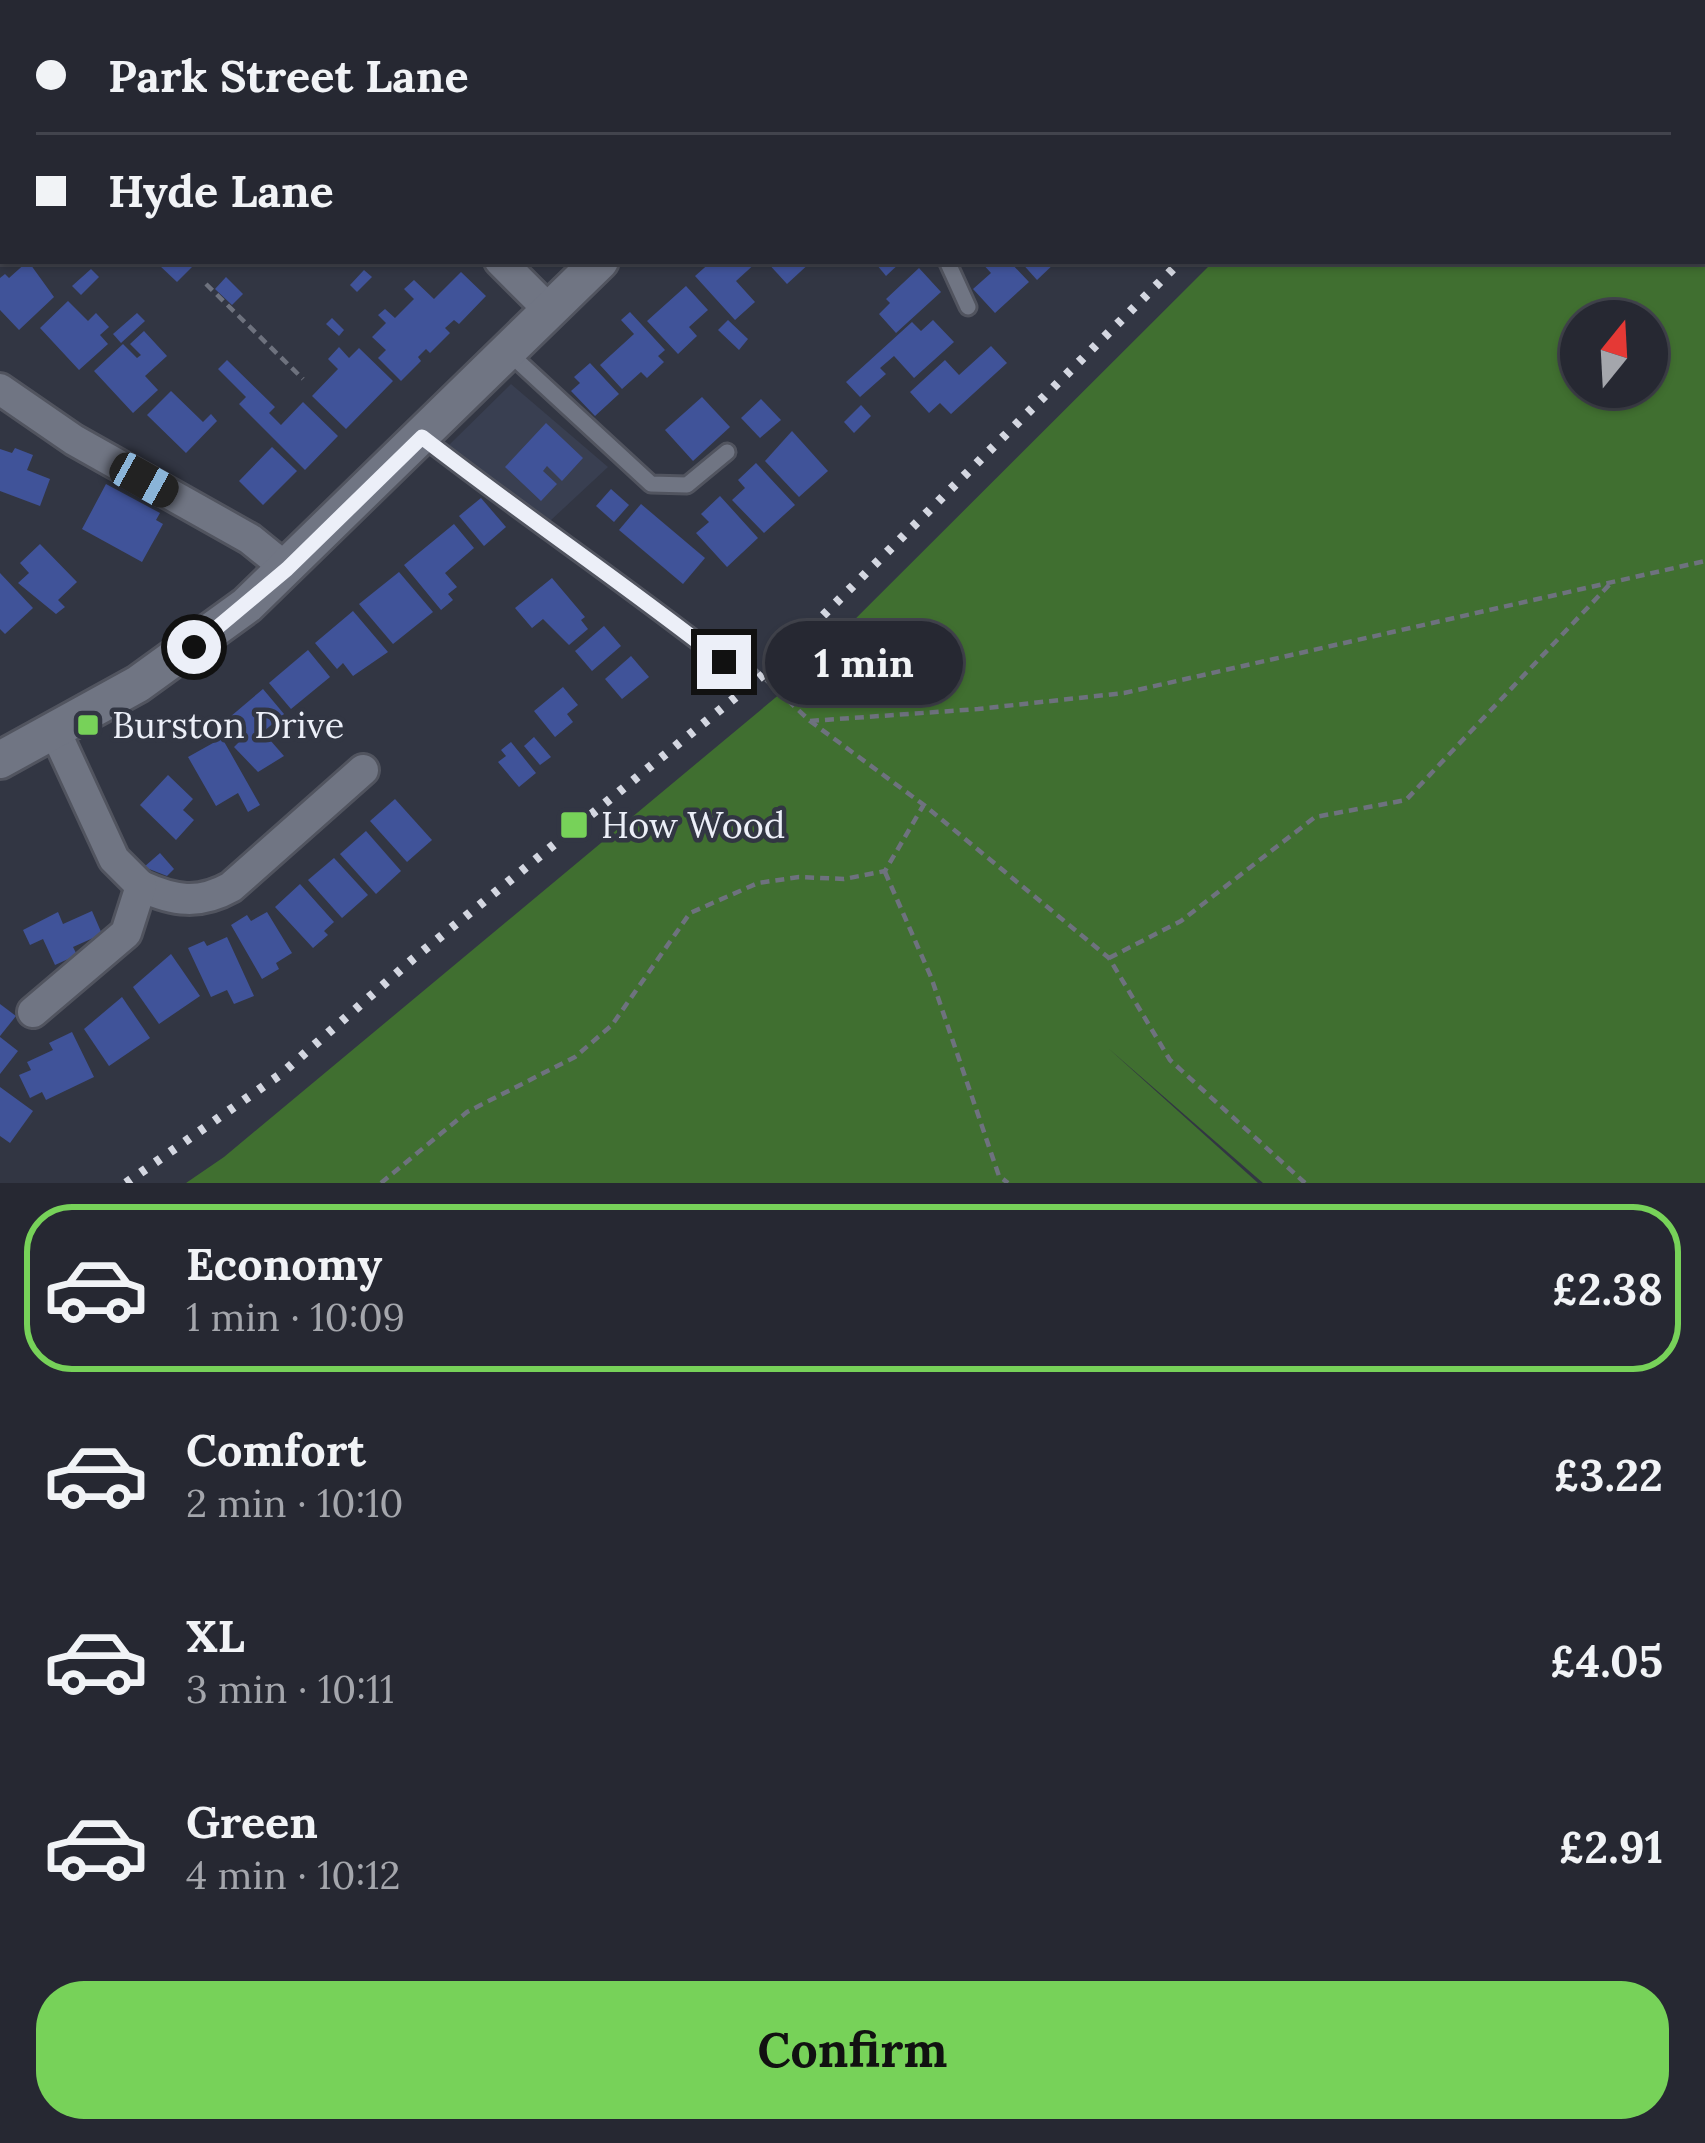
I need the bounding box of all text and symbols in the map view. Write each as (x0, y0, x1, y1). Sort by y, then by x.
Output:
text: Park Street Lane (108, 47, 469, 104)
text: Hyde Lane (108, 162, 334, 219)
north arrow (1560, 300, 1668, 408)
map controls (1560, 300, 1668, 408)
car (104, 447, 184, 513)
route start (167, 620, 221, 674)
callout: 1 min (766, 620, 964, 704)
route end (697, 635, 751, 689)
text: 1 min (814, 638, 914, 688)
place label: Burston Drive (112, 702, 344, 748)
marker: Burston Drive (75, 712, 101, 738)
place label: How Wood (601, 802, 785, 848)
marker: How Wood (558, 809, 590, 841)
icon: car (42, 1234, 150, 1342)
text: Economy (186, 1235, 382, 1292)
text: £2.38 (1552, 1260, 1663, 1317)
text: 1 min · 10:09 (186, 1292, 405, 1342)
icon: car (42, 1420, 150, 1528)
text: Comfort (186, 1421, 366, 1478)
text: £3.22 (1554, 1446, 1663, 1503)
text: 2 min · 10:10 (186, 1478, 404, 1528)
icon: car (42, 1606, 150, 1714)
text: XL (186, 1607, 245, 1664)
text: £4.05 (1550, 1632, 1663, 1689)
text: 3 min · 10:11 (186, 1664, 394, 1714)
icon: car (42, 1792, 150, 1900)
text: Green (186, 1793, 318, 1850)
text: £2.91 (1559, 1818, 1663, 1875)
text: 4 min · 10:12 (186, 1850, 400, 1900)
button: Confirm (36, 1981, 1669, 2119)

